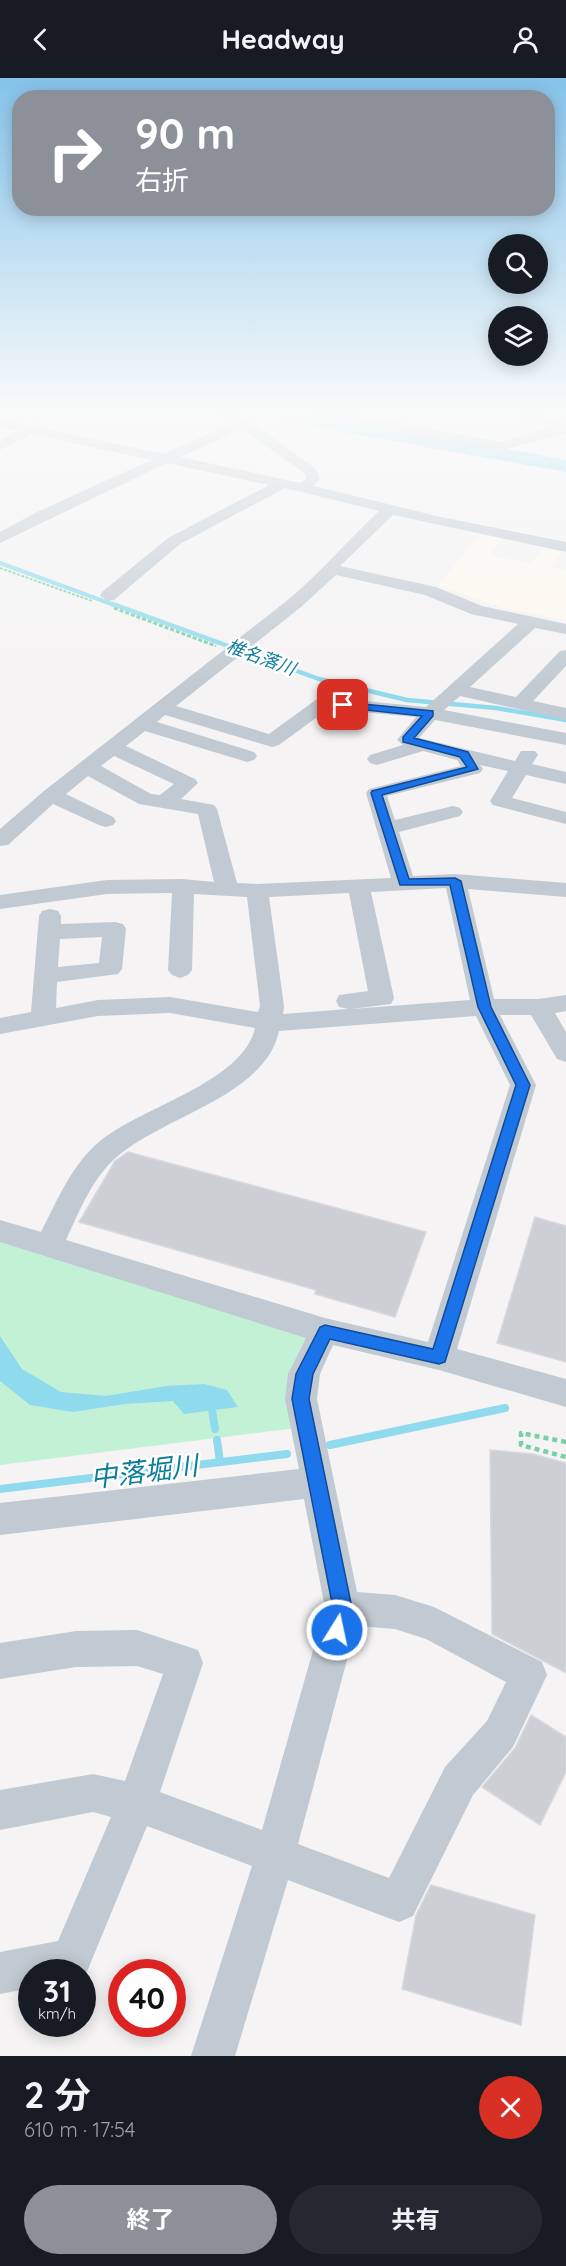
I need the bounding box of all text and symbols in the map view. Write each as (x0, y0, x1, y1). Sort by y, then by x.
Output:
text: Headway (221, 22, 345, 56)
icon: back (24, 23, 57, 56)
icon: person (509, 23, 542, 56)
text: 90 m (135, 107, 235, 160)
icon: right (36, 114, 114, 192)
text: 右折 (135, 163, 189, 197)
map controls (488, 234, 548, 366)
button: search (488, 234, 548, 294)
button: layers (488, 306, 548, 366)
water label: 椎名落川 (223, 634, 301, 681)
pin (317, 679, 368, 730)
icon: arrive (326, 688, 359, 721)
water label: 中落堀川 (88, 1447, 203, 1494)
position arrow (305, 1598, 369, 1662)
speed limit sign: 40 (108, 1959, 186, 2037)
text: 31 (43, 1972, 71, 2010)
text: km/h (38, 2004, 76, 2023)
text: 2 分 (24, 2072, 91, 2117)
button: close (479, 2076, 542, 2139)
text: 610 m · 17:54 (24, 2117, 135, 2142)
button: 終了 (24, 2185, 277, 2254)
button: 共有 (289, 2185, 542, 2254)

